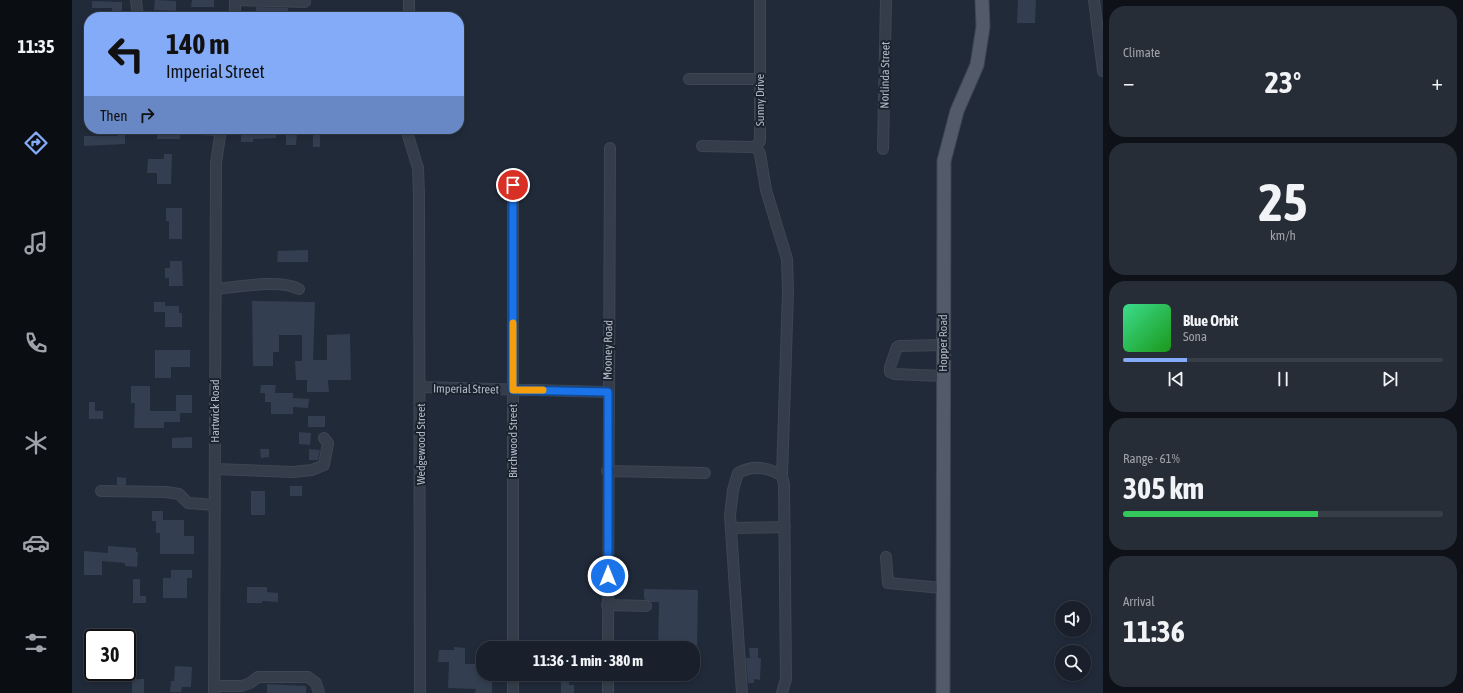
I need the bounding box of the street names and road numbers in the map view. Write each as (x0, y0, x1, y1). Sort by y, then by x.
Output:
street label: Norlinda Street (877, 41, 893, 109)
street label: Sunny Drive (753, 74, 767, 126)
street label: Hopper Road (936, 314, 950, 372)
street label: Mooney Road (600, 320, 616, 380)
street label: Hartwick Road (208, 379, 222, 443)
street label: Imperial Street (433, 381, 500, 397)
street label: Wedgewood Street (414, 403, 428, 485)
street label: Birchwood Street (506, 403, 520, 478)

